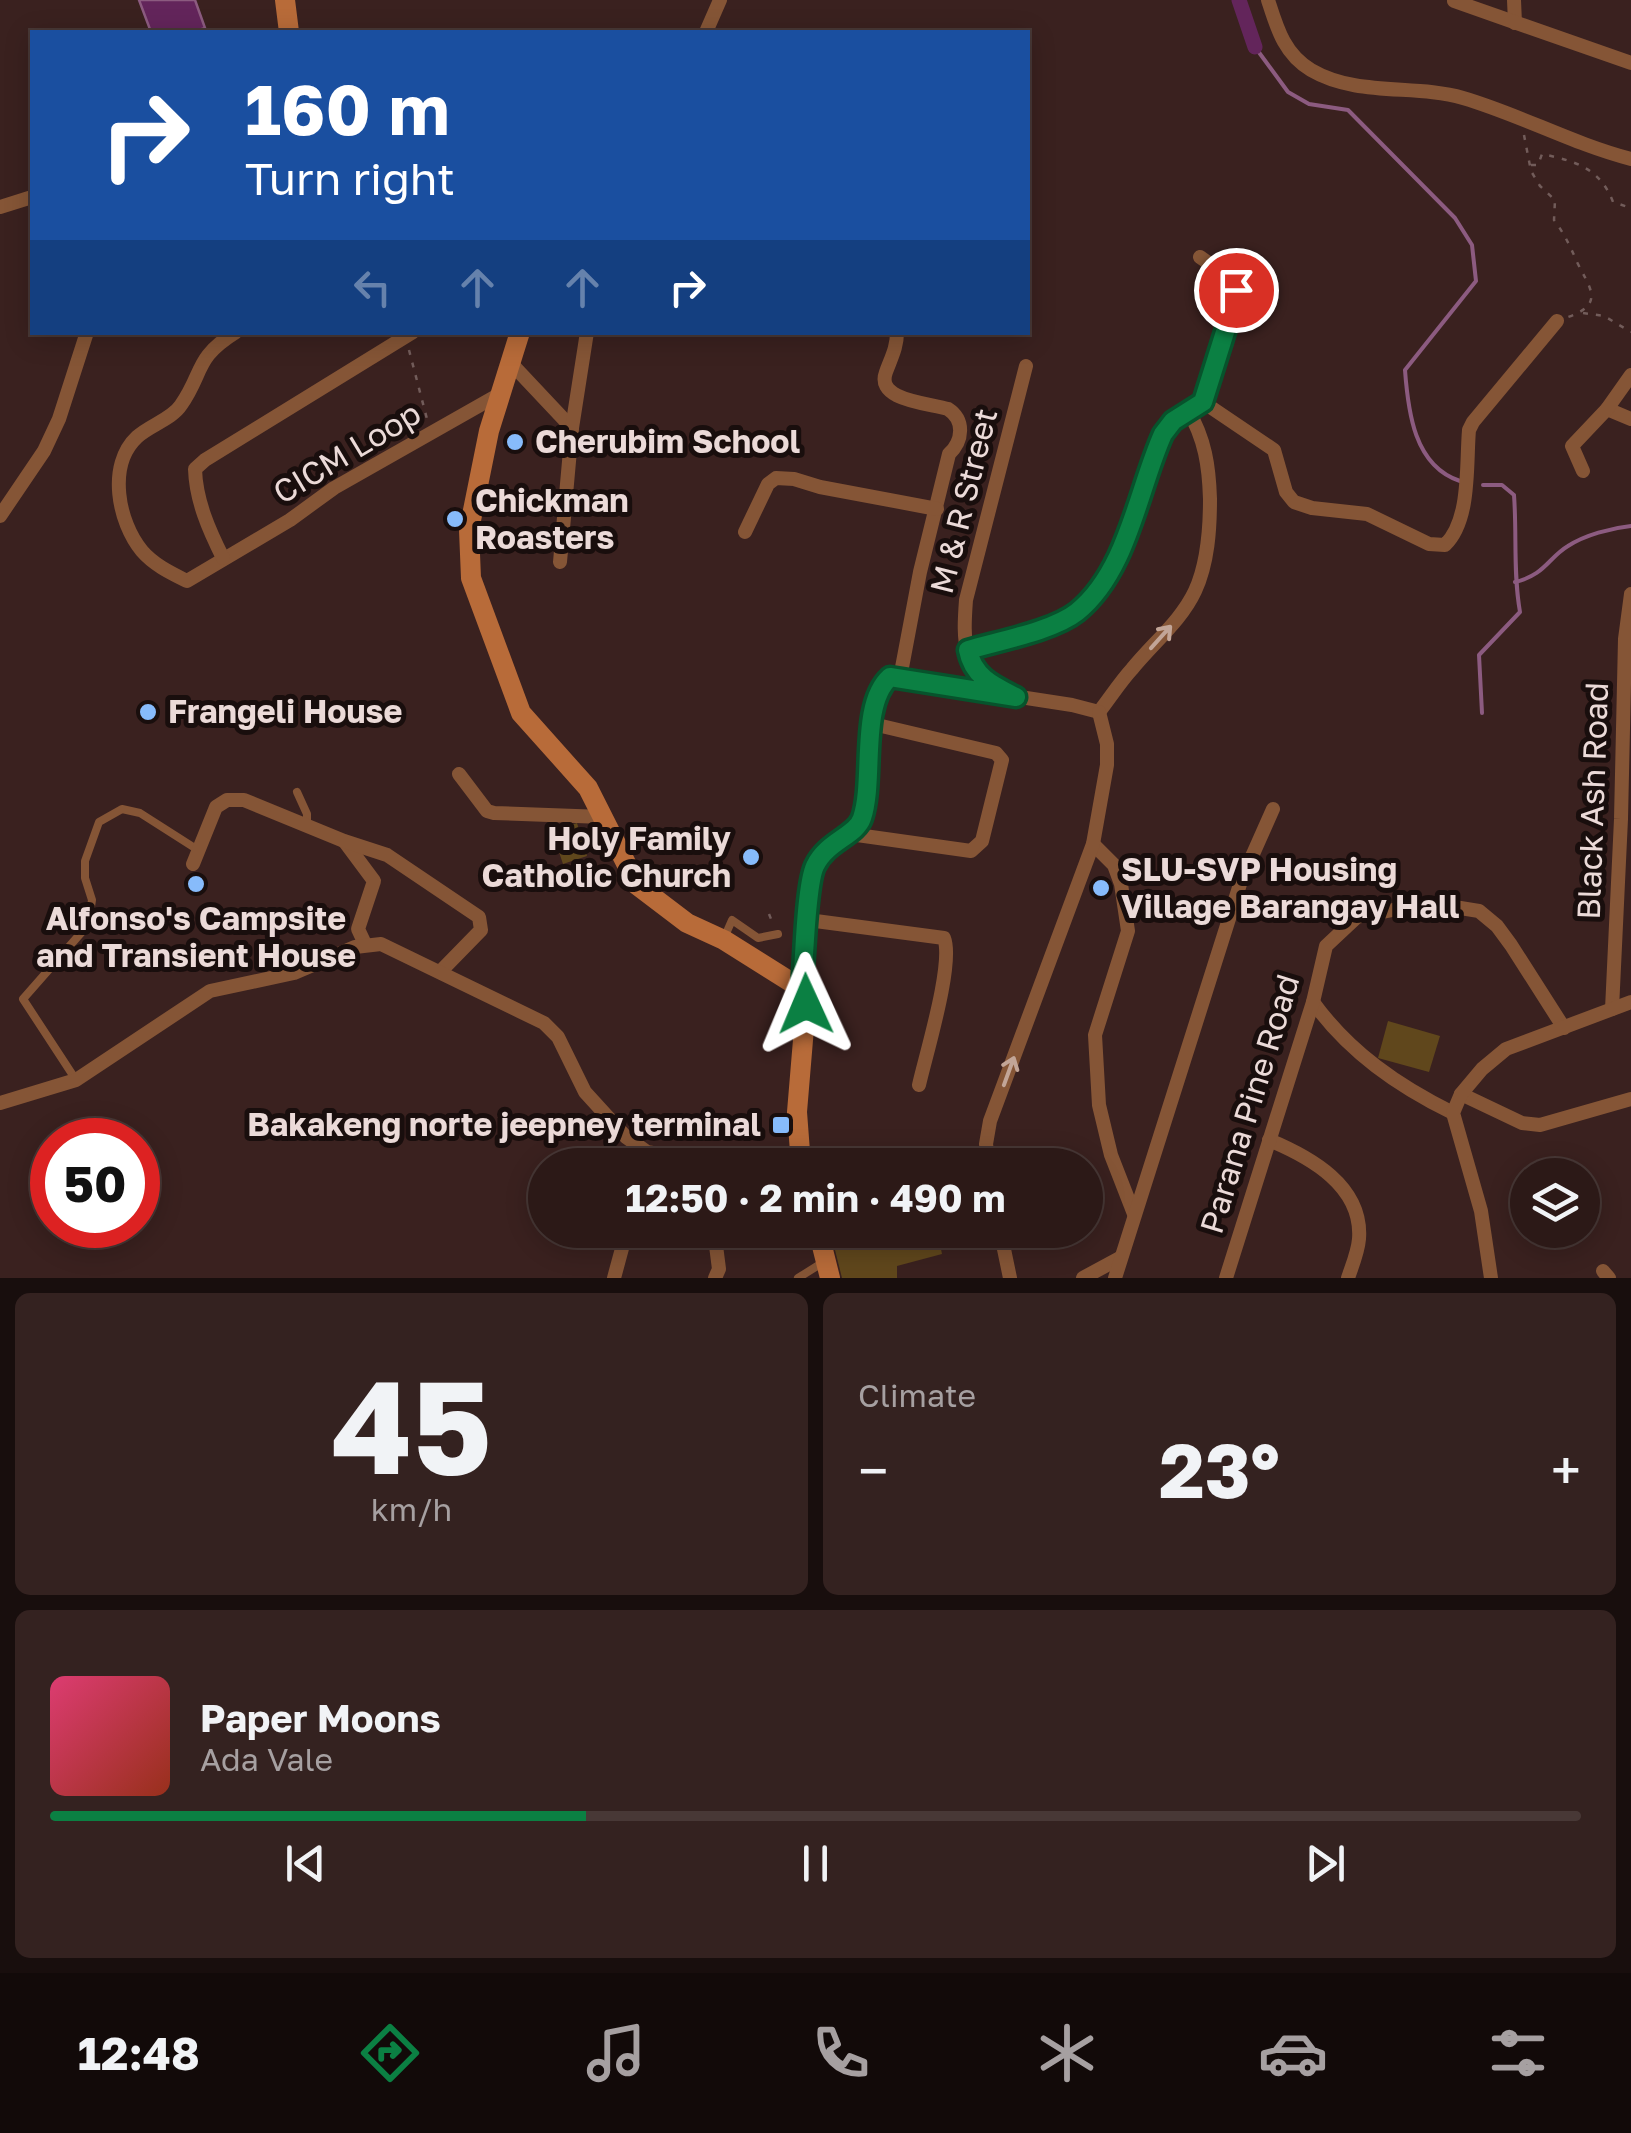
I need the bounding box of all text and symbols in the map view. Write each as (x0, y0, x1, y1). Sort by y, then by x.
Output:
text: 160 m (245, 66, 450, 150)
icon: right (80, 70, 210, 200)
text: Turn right (245, 151, 455, 205)
pin (1194, 248, 1279, 333)
icon: left (345, 260, 400, 315)
icon: ahead (450, 260, 505, 315)
icon: ahead (555, 260, 610, 315)
icon: right (660, 260, 715, 315)
icon: arrive (1209, 263, 1264, 318)
street label: CICM Loop (266, 393, 427, 511)
street label: M & R Street (922, 404, 1004, 597)
place label: Cherubim School (535, 422, 801, 460)
marker: Cherubim School (504, 431, 526, 453)
place label: Chickman Roasters (475, 481, 629, 556)
marker: Chickman Roasters (444, 508, 466, 530)
one-way arrow (1149, 625, 1172, 650)
street label: Black Ash Road (1569, 682, 1615, 920)
place label: Frangeli House (168, 692, 402, 730)
marker: Frangeli House (137, 701, 159, 723)
place label: Holy Family Catholic Church (482, 819, 731, 894)
marker: Holy Family Catholic Church (740, 846, 762, 868)
place label: SLU-SVP Housing Village Barangay Hall (1121, 850, 1460, 925)
marker: Alfonso's Campsite and Transient House (185, 873, 207, 895)
marker: SLU-SVP Housing Village Barangay Hall (1090, 877, 1112, 899)
place label: Alfonso's Campsite and Transient House (36, 899, 356, 974)
position arrow (754, 952, 858, 1056)
street label: Parana Pine Road (1192, 970, 1307, 1238)
one-way arrow (1001, 1057, 1019, 1087)
place label: Bakakeng norte jeepney terminal (247, 1105, 761, 1143)
marker: Bakakeng norte jeepney terminal (770, 1114, 792, 1136)
speed limit sign: 50 (30, 1118, 160, 1248)
map controls (1510, 1158, 1600, 1248)
button: layers (1510, 1158, 1600, 1248)
text: 12:50 · 2 min · 490 m (626, 1175, 1005, 1220)
text: 45 (331, 1347, 492, 1503)
text: Climate (858, 1376, 976, 1414)
text: 23° (1159, 1424, 1280, 1515)
text: − (858, 1437, 888, 1503)
text: + (1551, 1437, 1581, 1503)
text: km/h (371, 1490, 452, 1528)
text: Paper Moons (200, 1695, 441, 1740)
text: Ada Vale (200, 1740, 333, 1778)
icon: previous (278, 1836, 333, 1891)
icon: pause (788, 1836, 843, 1891)
icon: next (1298, 1836, 1353, 1891)
icon: directions (355, 2018, 425, 2088)
icon: music (581, 2018, 651, 2088)
icon: phone (806, 2018, 876, 2088)
icon: climate (1032, 2018, 1102, 2088)
icon: car (1258, 2018, 1328, 2088)
icon: filters (1483, 2018, 1553, 2088)
text: 12:48 (78, 2026, 200, 2080)

